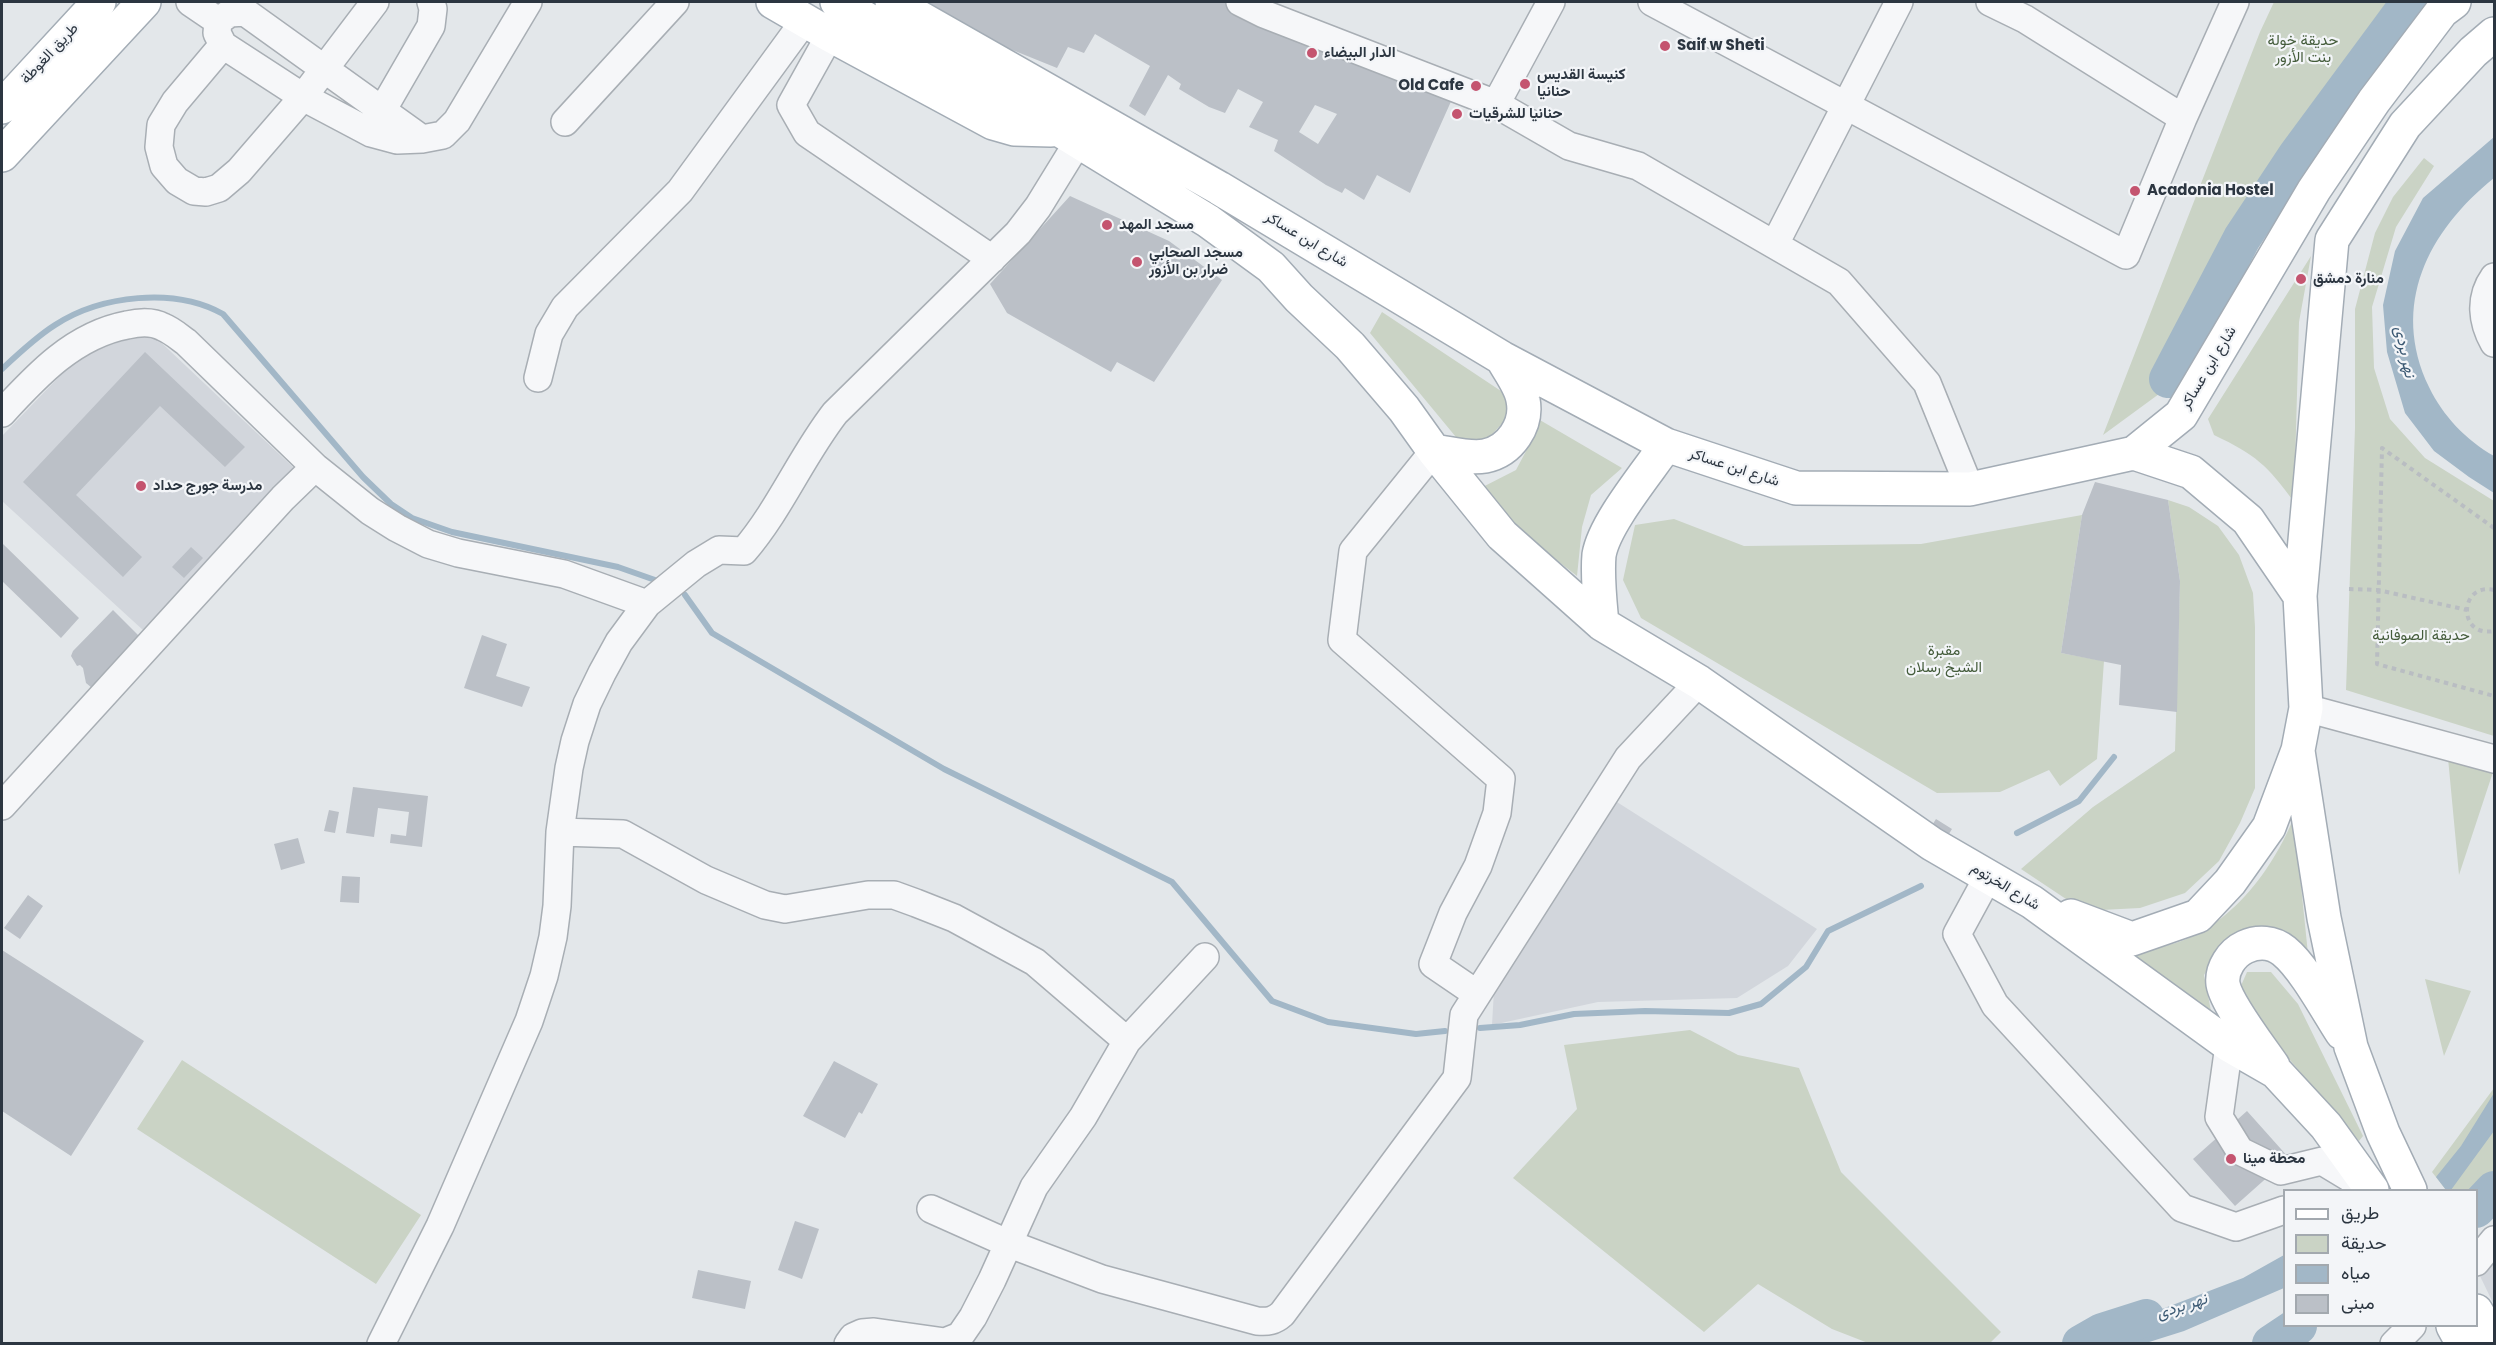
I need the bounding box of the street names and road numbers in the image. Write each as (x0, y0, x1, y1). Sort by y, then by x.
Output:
street label: طريق الغوطة (17, 20, 83, 88)
street label: شارع ابن عساكر (1261, 208, 1351, 272)
street label: شارع ابن عساكر (2177, 323, 2241, 413)
street label: شارع ابن عساكر (1687, 445, 1781, 491)
street label: شارع الخرتوم (1967, 859, 2043, 915)

